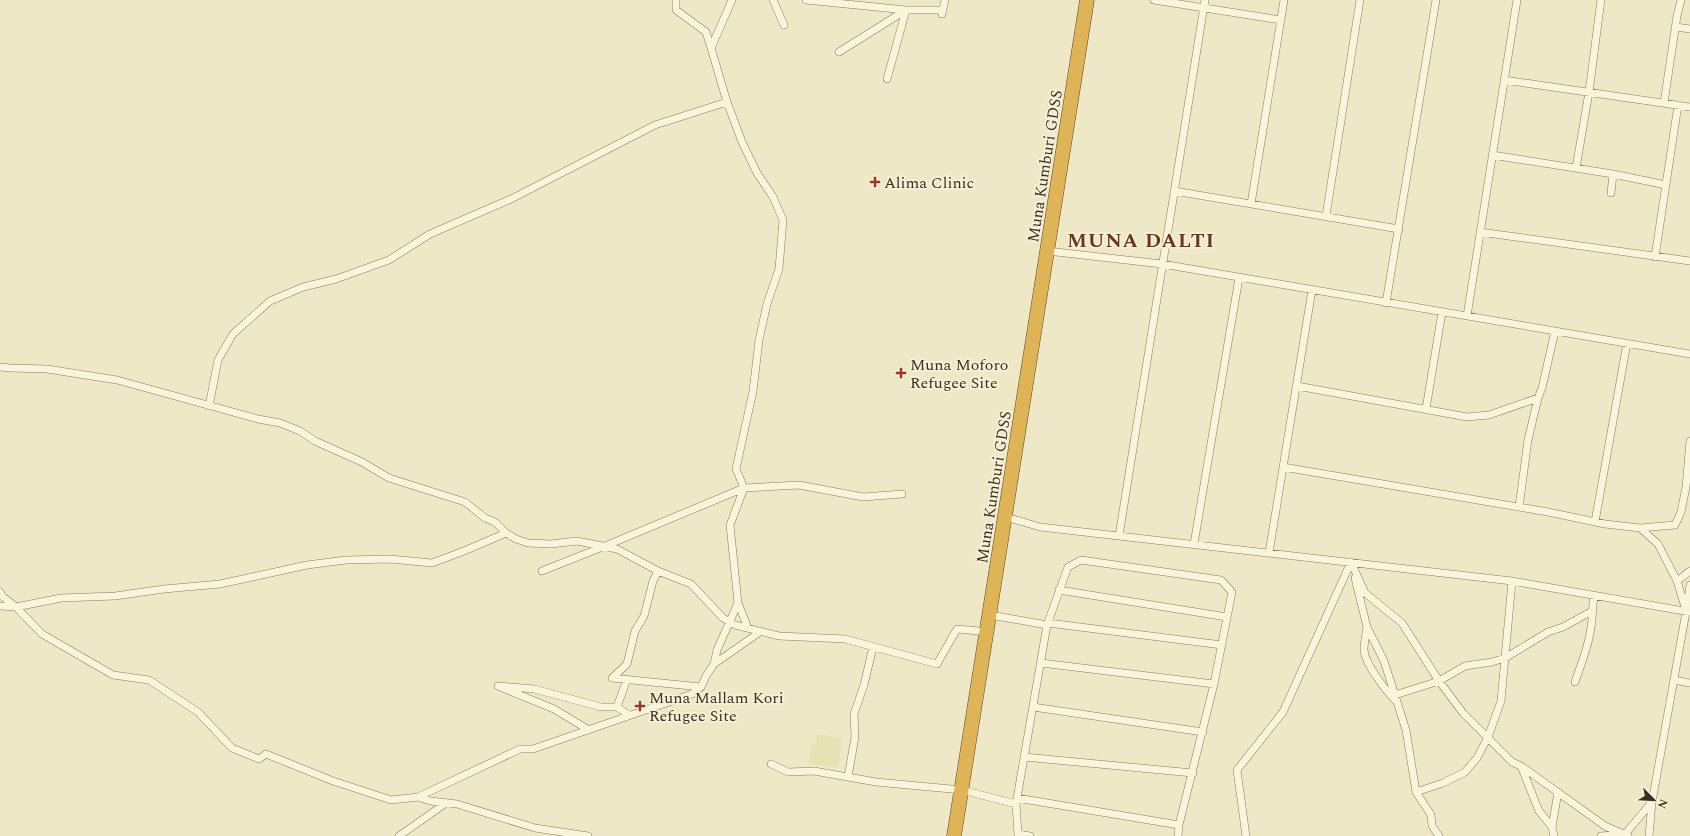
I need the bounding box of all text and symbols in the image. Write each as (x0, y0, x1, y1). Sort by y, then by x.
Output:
street label: Muna Kumburi GDSS (1021, 88, 1069, 244)
place label: Alima Clinic (884, 171, 974, 195)
marker: Alima Clinic (869, 176, 881, 188)
district label: MUNA DALTI (1067, 226, 1215, 256)
place label: Muna Moforo Refugee Site (910, 353, 1008, 395)
marker: Muna Moforo Refugee Site (895, 367, 907, 379)
street label: Muna Kumburi GDSS (970, 409, 1018, 565)
place label: Muna Mallam Kori Refugee Site (649, 686, 784, 728)
marker: Muna Mallam Kori Refugee Site (634, 700, 646, 712)
north arrow (1634, 780, 1674, 820)
text: N (1653, 796, 1672, 811)

